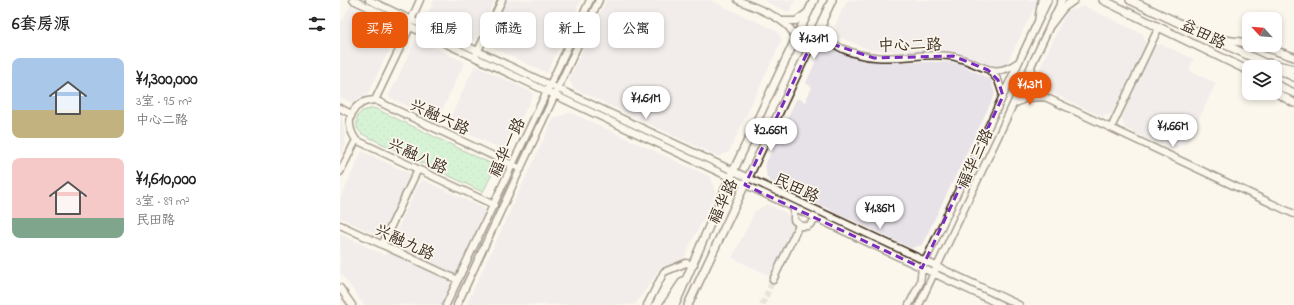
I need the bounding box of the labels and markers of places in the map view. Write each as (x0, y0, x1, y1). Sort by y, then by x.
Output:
pin: ¥1.31M (781, 26, 847, 60)
pin: ¥1.3M (1002, 72, 1058, 106)
pin: ¥1.61M (613, 86, 679, 120)
pin: ¥1.66M (1140, 114, 1206, 148)
pin: ¥2.66M (738, 118, 804, 152)
pin: ¥1.86M (847, 196, 913, 230)

